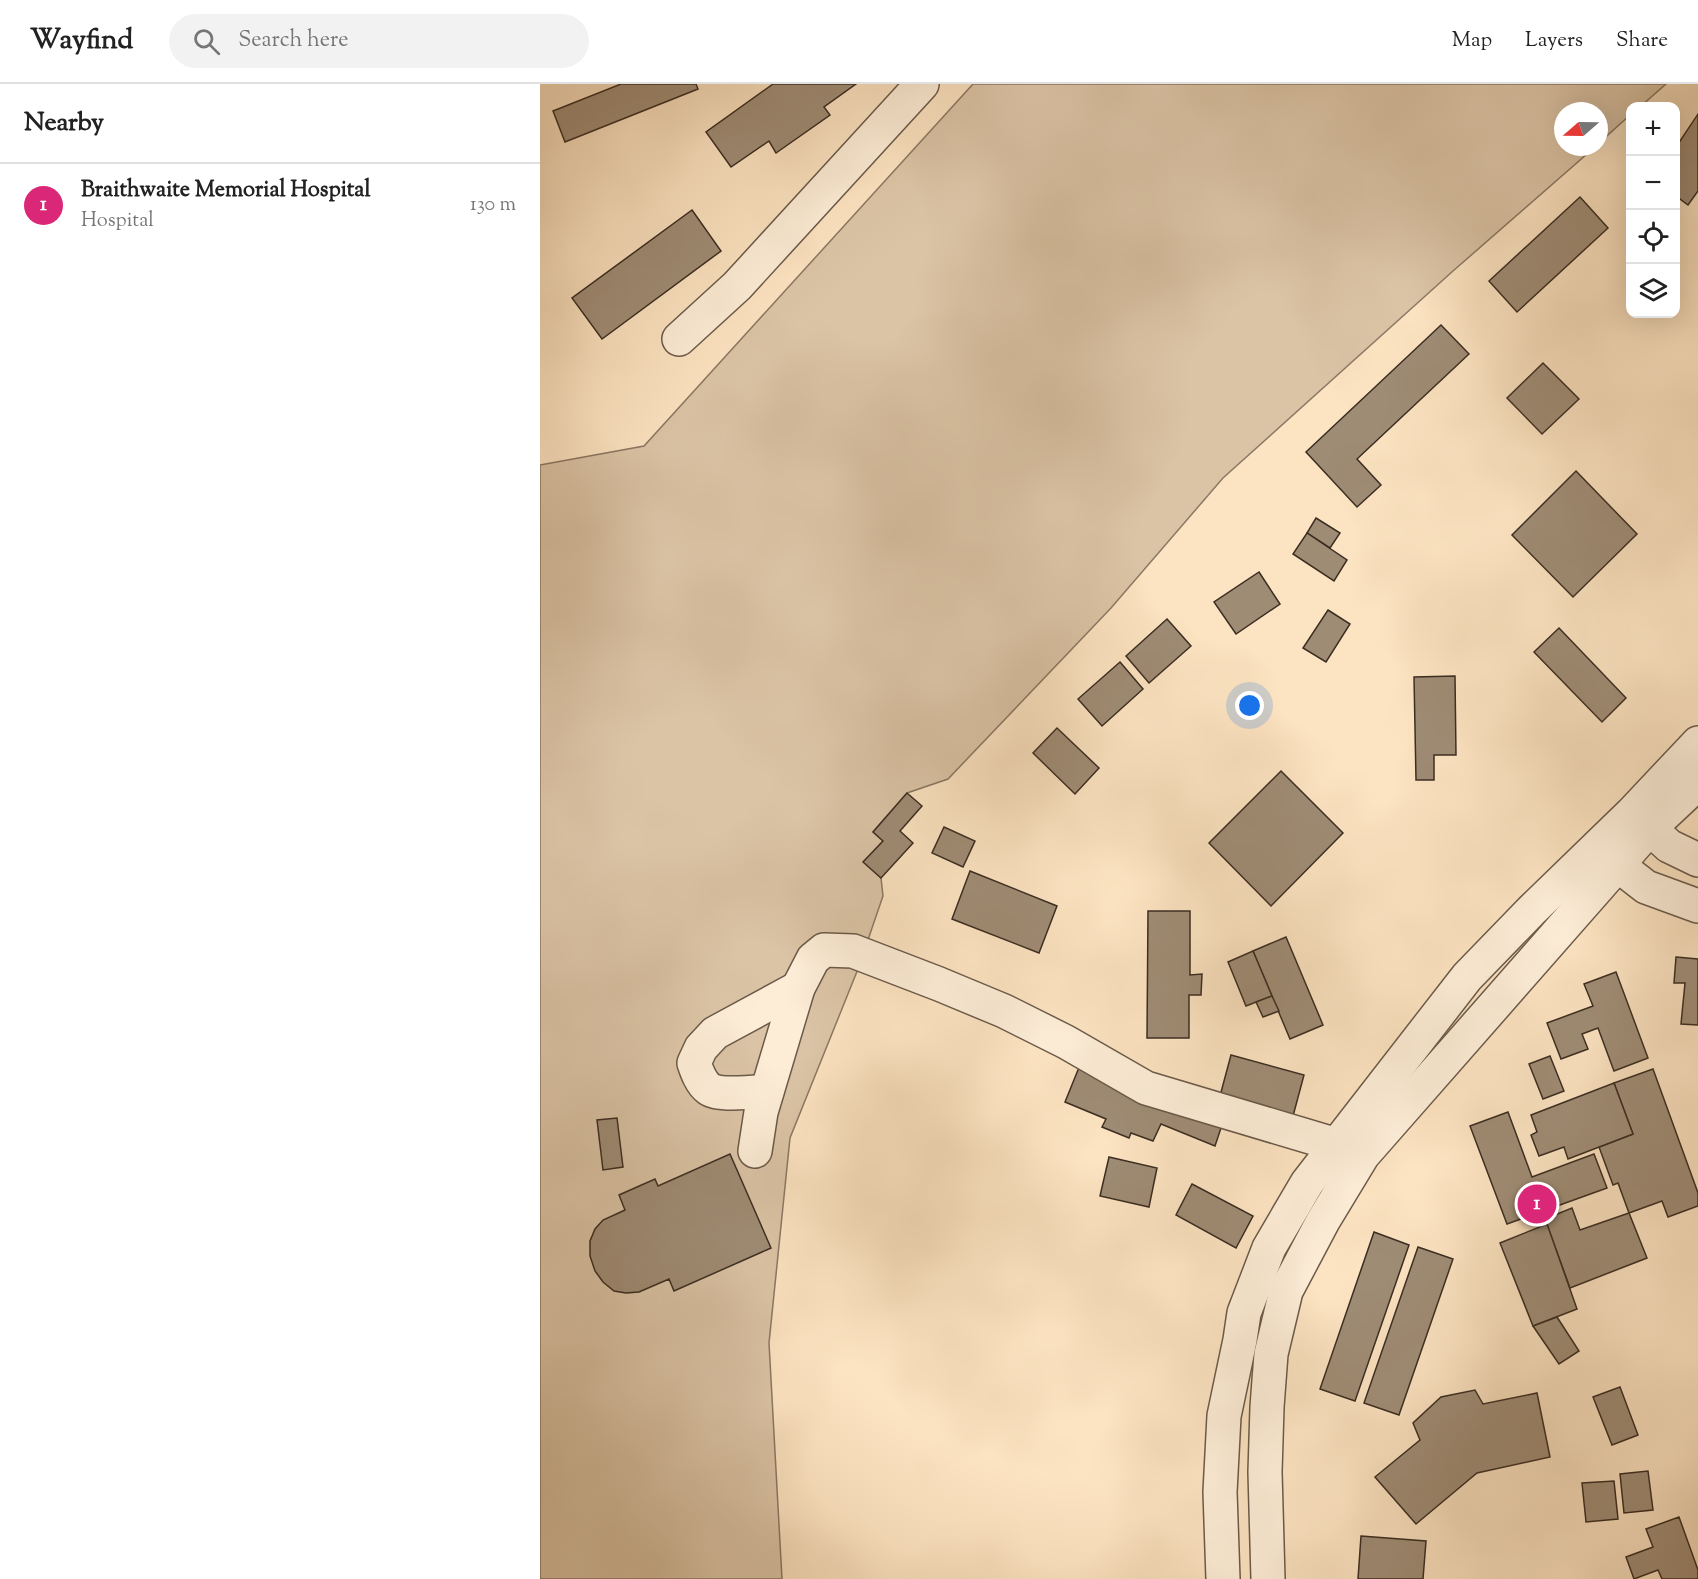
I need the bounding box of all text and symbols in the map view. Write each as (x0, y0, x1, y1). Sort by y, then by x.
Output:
search box (169, 14, 589, 68)
text: Wayfind (30, 21, 133, 61)
icon: search (190, 25, 223, 58)
text: Search here (238, 25, 349, 57)
text: Map (1452, 26, 1492, 56)
text: Layers (1525, 26, 1583, 56)
text: Share (1616, 26, 1668, 56)
north arrow (1554, 102, 1608, 156)
map controls (1626, 102, 1680, 318)
button: + (1626, 102, 1680, 156)
text: Nearby (24, 105, 104, 142)
button: − (1626, 156, 1680, 210)
text: Braithwaite Memorial Hospital (81, 175, 371, 207)
text: 1 (40, 191, 47, 220)
text: 130 m (470, 191, 516, 220)
text: Hospital (81, 207, 154, 236)
button: locate (1626, 210, 1680, 264)
button: layers (1626, 264, 1680, 318)
your location (1235, 691, 1264, 720)
pin: 1 (1518, 1182, 1556, 1226)

